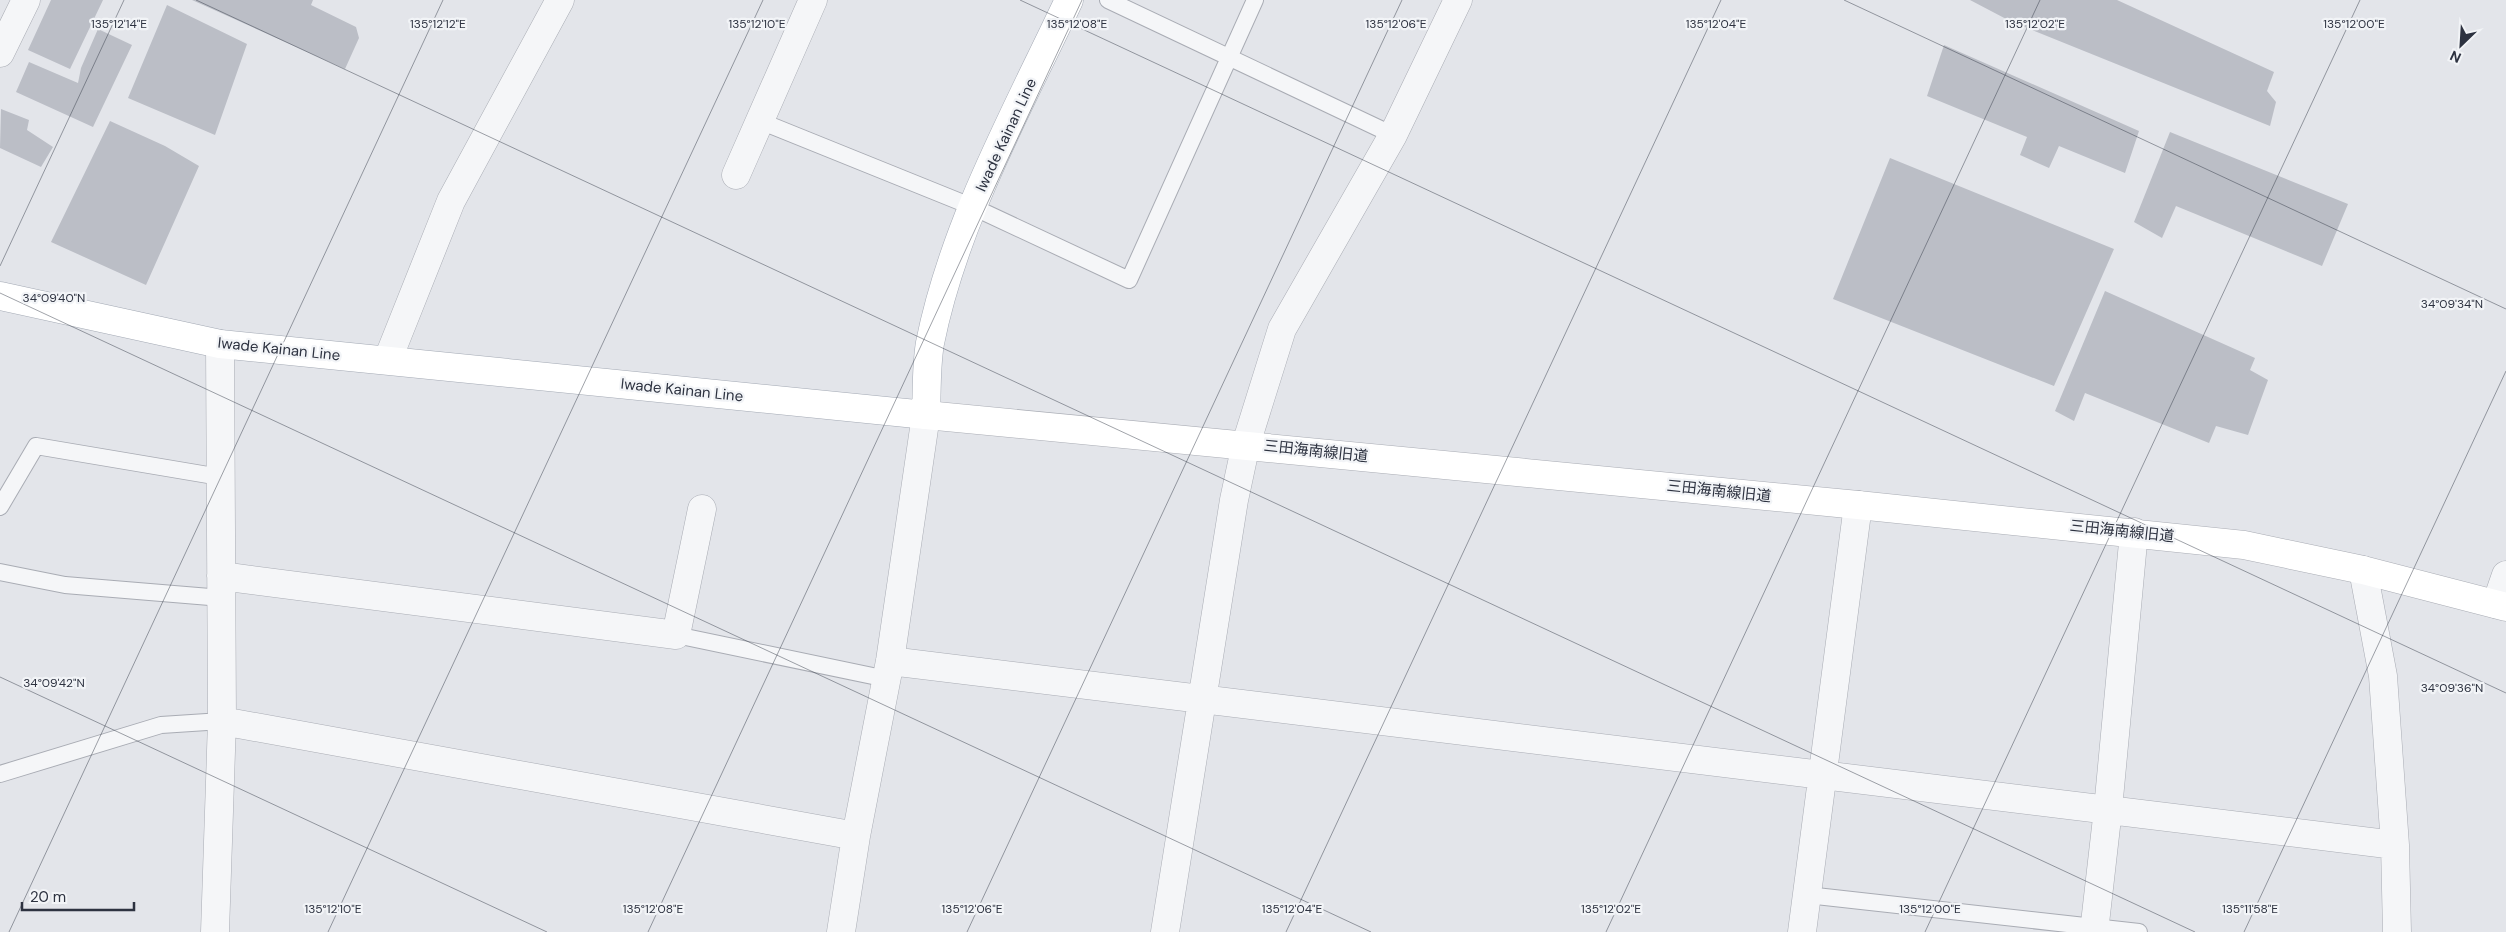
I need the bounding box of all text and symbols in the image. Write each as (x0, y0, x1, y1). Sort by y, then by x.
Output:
text: 135°12'14"E (91, 16, 147, 32)
text: 135°12'12"E (410, 16, 466, 32)
text: 135°12'10"E (728, 16, 786, 32)
text: 135°12'08"E (1047, 16, 1108, 32)
text: 135°12'06"E (1366, 16, 1427, 32)
text: 135°12'04"E (1686, 16, 1747, 32)
text: 135°12'02"E (2005, 16, 2065, 32)
text: 135°12'00"E (2323, 16, 2385, 32)
north arrow (2436, 20, 2486, 70)
text: N (2447, 46, 2464, 67)
street label: Iwade Kainan Line (971, 75, 1041, 195)
text: 34°09'40"N (23, 290, 85, 306)
text: 34°09'34"N (2421, 296, 2483, 312)
street label: Iwade Kainan Line (217, 333, 341, 365)
street label: Iwade Kainan Line (620, 374, 744, 406)
street label: 三田海南線旧道 (1263, 436, 1369, 466)
street label: 三田海南線旧道 (1666, 476, 1772, 506)
street label: 三田海南線旧道 (2069, 516, 2175, 546)
text: 34°09'42"N (23, 675, 85, 691)
text: 34°09'36"N (2421, 680, 2483, 696)
scale bar (22, 880, 135, 912)
text: 20 m (30, 887, 66, 907)
text: 135°12'10"E (304, 901, 362, 917)
text: 135°12'08"E (623, 901, 684, 917)
text: 135°12'06"E (942, 901, 1003, 917)
text: 135°12'04"E (1262, 901, 1323, 917)
text: 135°12'02"E (1581, 901, 1641, 917)
text: 135°12'00"E (1899, 901, 1961, 917)
text: 135°11'58"E (2222, 901, 2278, 917)

